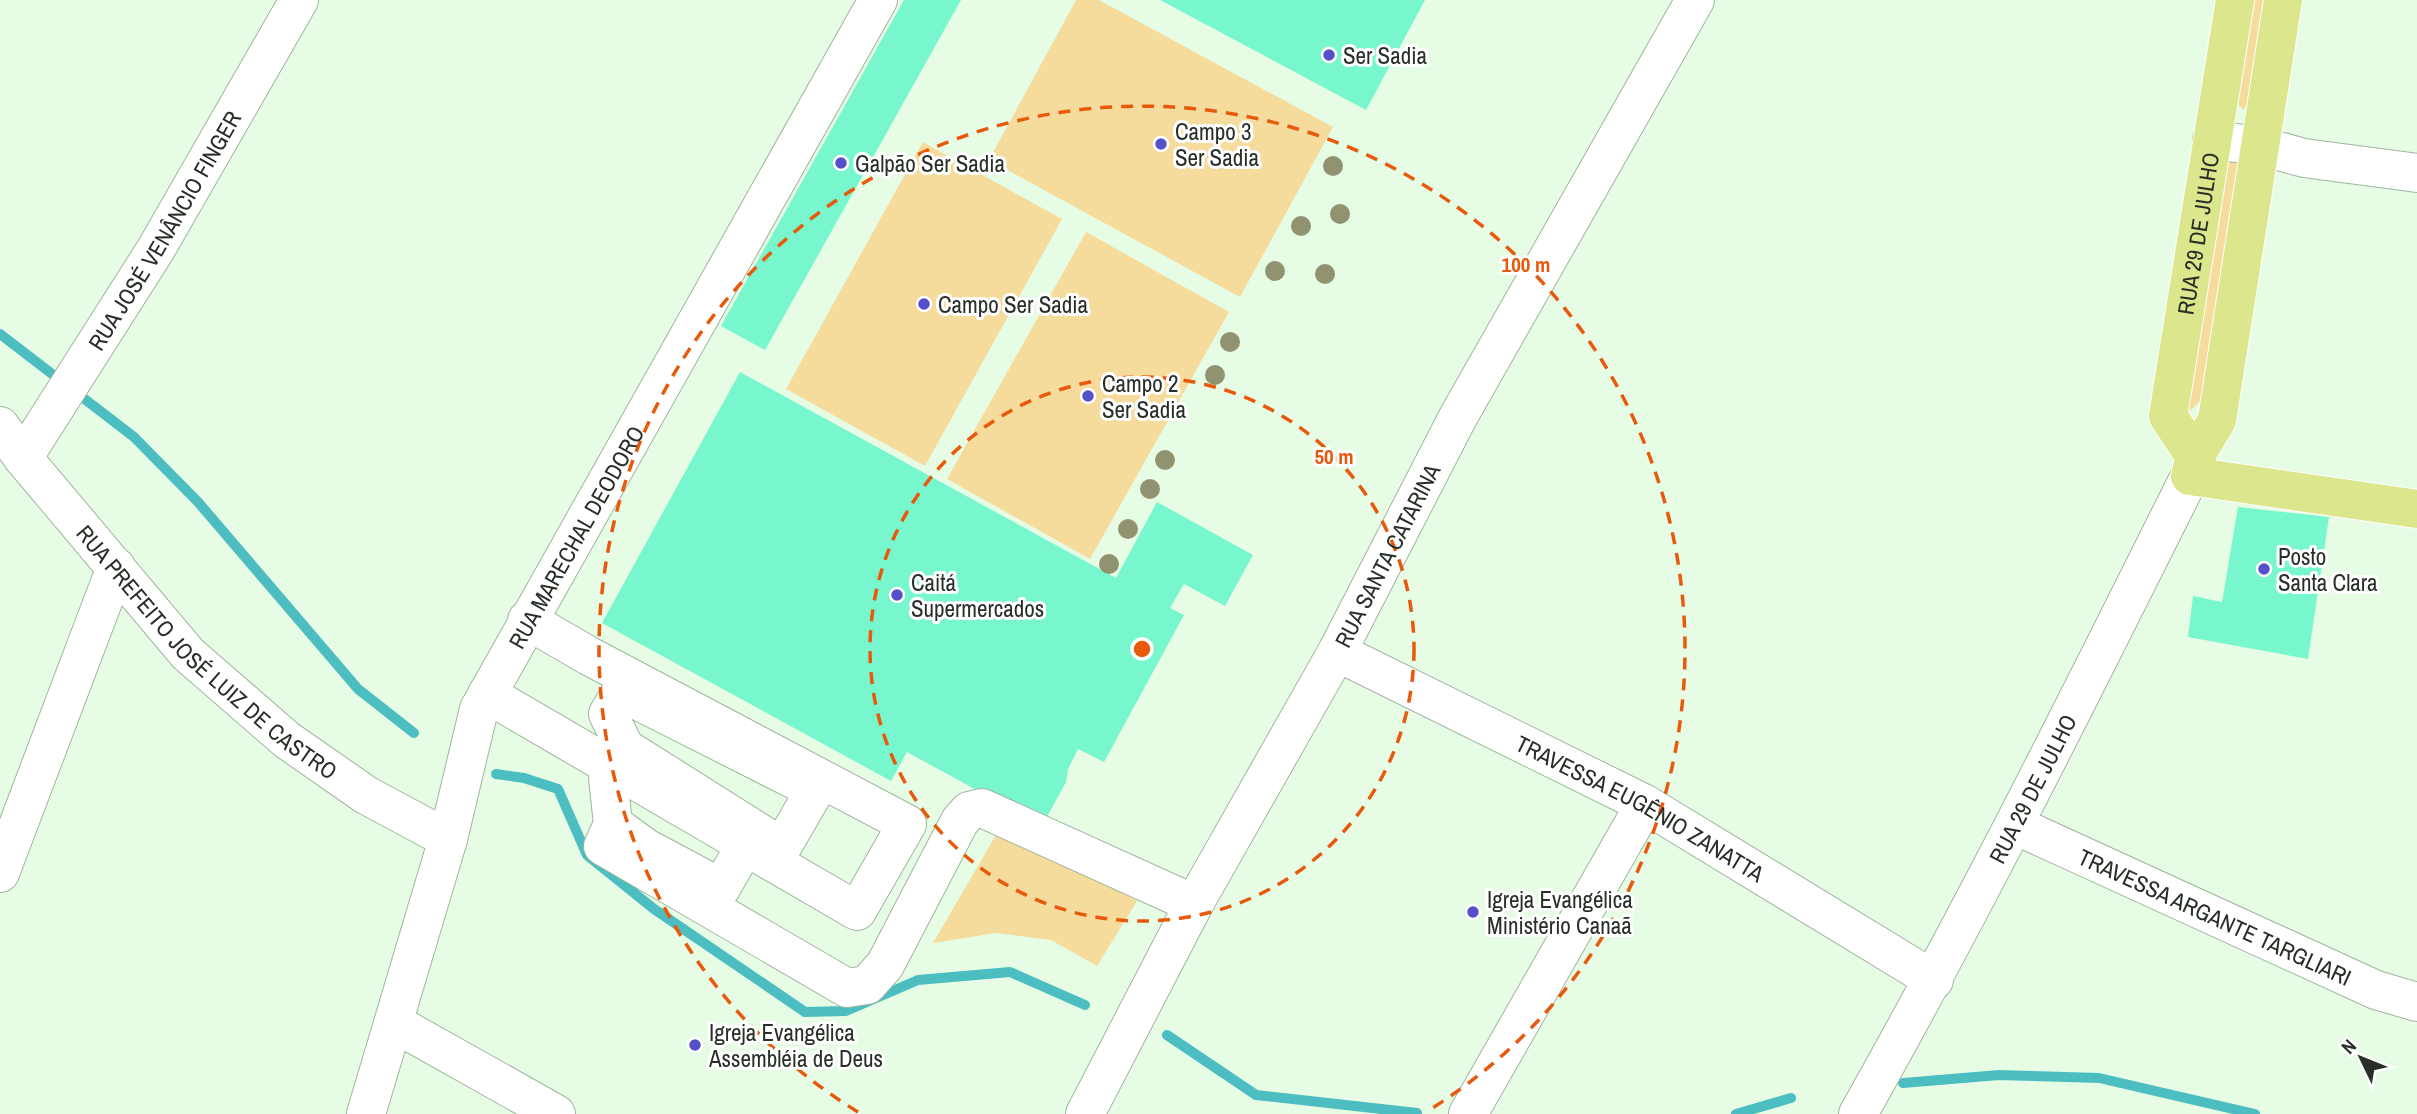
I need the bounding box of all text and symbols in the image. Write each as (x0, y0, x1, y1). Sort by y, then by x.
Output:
place label: Ser Sadia (1343, 40, 1427, 71)
marker: Ser Sadia (1321, 47, 1337, 63)
street label: RUA JOSÉ VENÂNCIO FINGER (80, 105, 248, 356)
place label: Campo 3 Ser Sadia (1175, 116, 1259, 173)
marker: Campo 3 Ser Sadia (1153, 136, 1169, 152)
place label: Galpão Ser Sadia (855, 148, 1005, 179)
street label: RUA 29 DE JULHO (2169, 150, 2226, 317)
marker: Galpão Ser Sadia (833, 155, 849, 171)
text: 100 m (1502, 250, 1550, 279)
place label: Campo Ser Sadia (938, 289, 1088, 320)
marker: Campo Ser Sadia (916, 296, 932, 312)
place label: Campo 2 Ser Sadia (1102, 368, 1186, 425)
marker: Campo 2 Ser Sadia (1080, 388, 1096, 404)
street label: RUA MARECHAL DEODORO (501, 420, 651, 654)
text: 50 m (1314, 442, 1354, 471)
street label: RUA SANTA CATARINA (1327, 458, 1447, 653)
street label: RUA PREFEITO JOSÉ LUIZ DE CASTRO (70, 518, 344, 786)
place label: Posto Santa Clara (2278, 541, 2378, 598)
marker: Posto Santa Clara (2256, 561, 2272, 577)
place label: Caitá Supermercados (911, 567, 1044, 624)
marker: Caitá Supermercados (889, 587, 905, 603)
centre of rings (1130, 637, 1154, 661)
street label: RUA 29 DE JULHO (1981, 709, 2083, 869)
street label: TRAVESSA EUGÊNIO ZANATTA (1511, 727, 1770, 889)
street label: TRAVESSA ARGANTE TARGLIARI (2074, 841, 2357, 992)
place label: Igreja Evangélica Ministério Canaã (1487, 884, 1633, 941)
marker: Igreja Evangélica Ministério Canaã (1465, 904, 1481, 920)
place label: Igreja Evangélica Assembléia de Deus (708, 1017, 883, 1074)
north arrow (2326, 1023, 2396, 1093)
text: N (2335, 1033, 2362, 1059)
marker: Igreja Evangélica Assembléia de Deus (687, 1037, 703, 1053)

